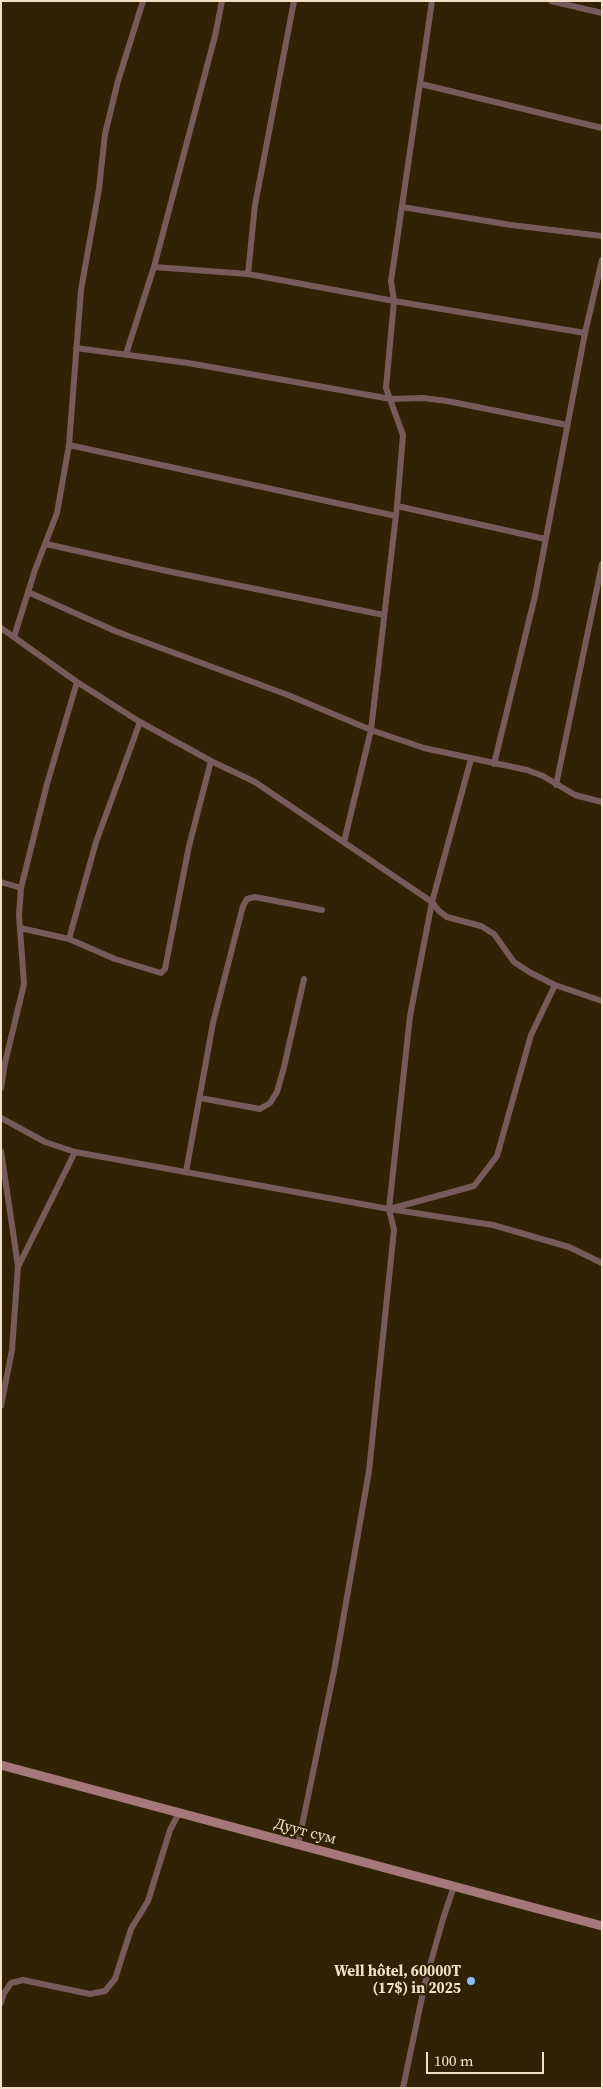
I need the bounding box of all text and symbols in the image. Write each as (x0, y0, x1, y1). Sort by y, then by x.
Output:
street label: Дуут сум (272, 1815, 338, 1849)
place label: Well hôtel, 60000T (17$) in 2025 (334, 1963, 461, 1998)
marker: Well hôtel, 60000T (17$) in 2025 (465, 1975, 477, 1987)
scale bar (428, 2042, 546, 2074)
text: 100 m (434, 2050, 474, 2071)

